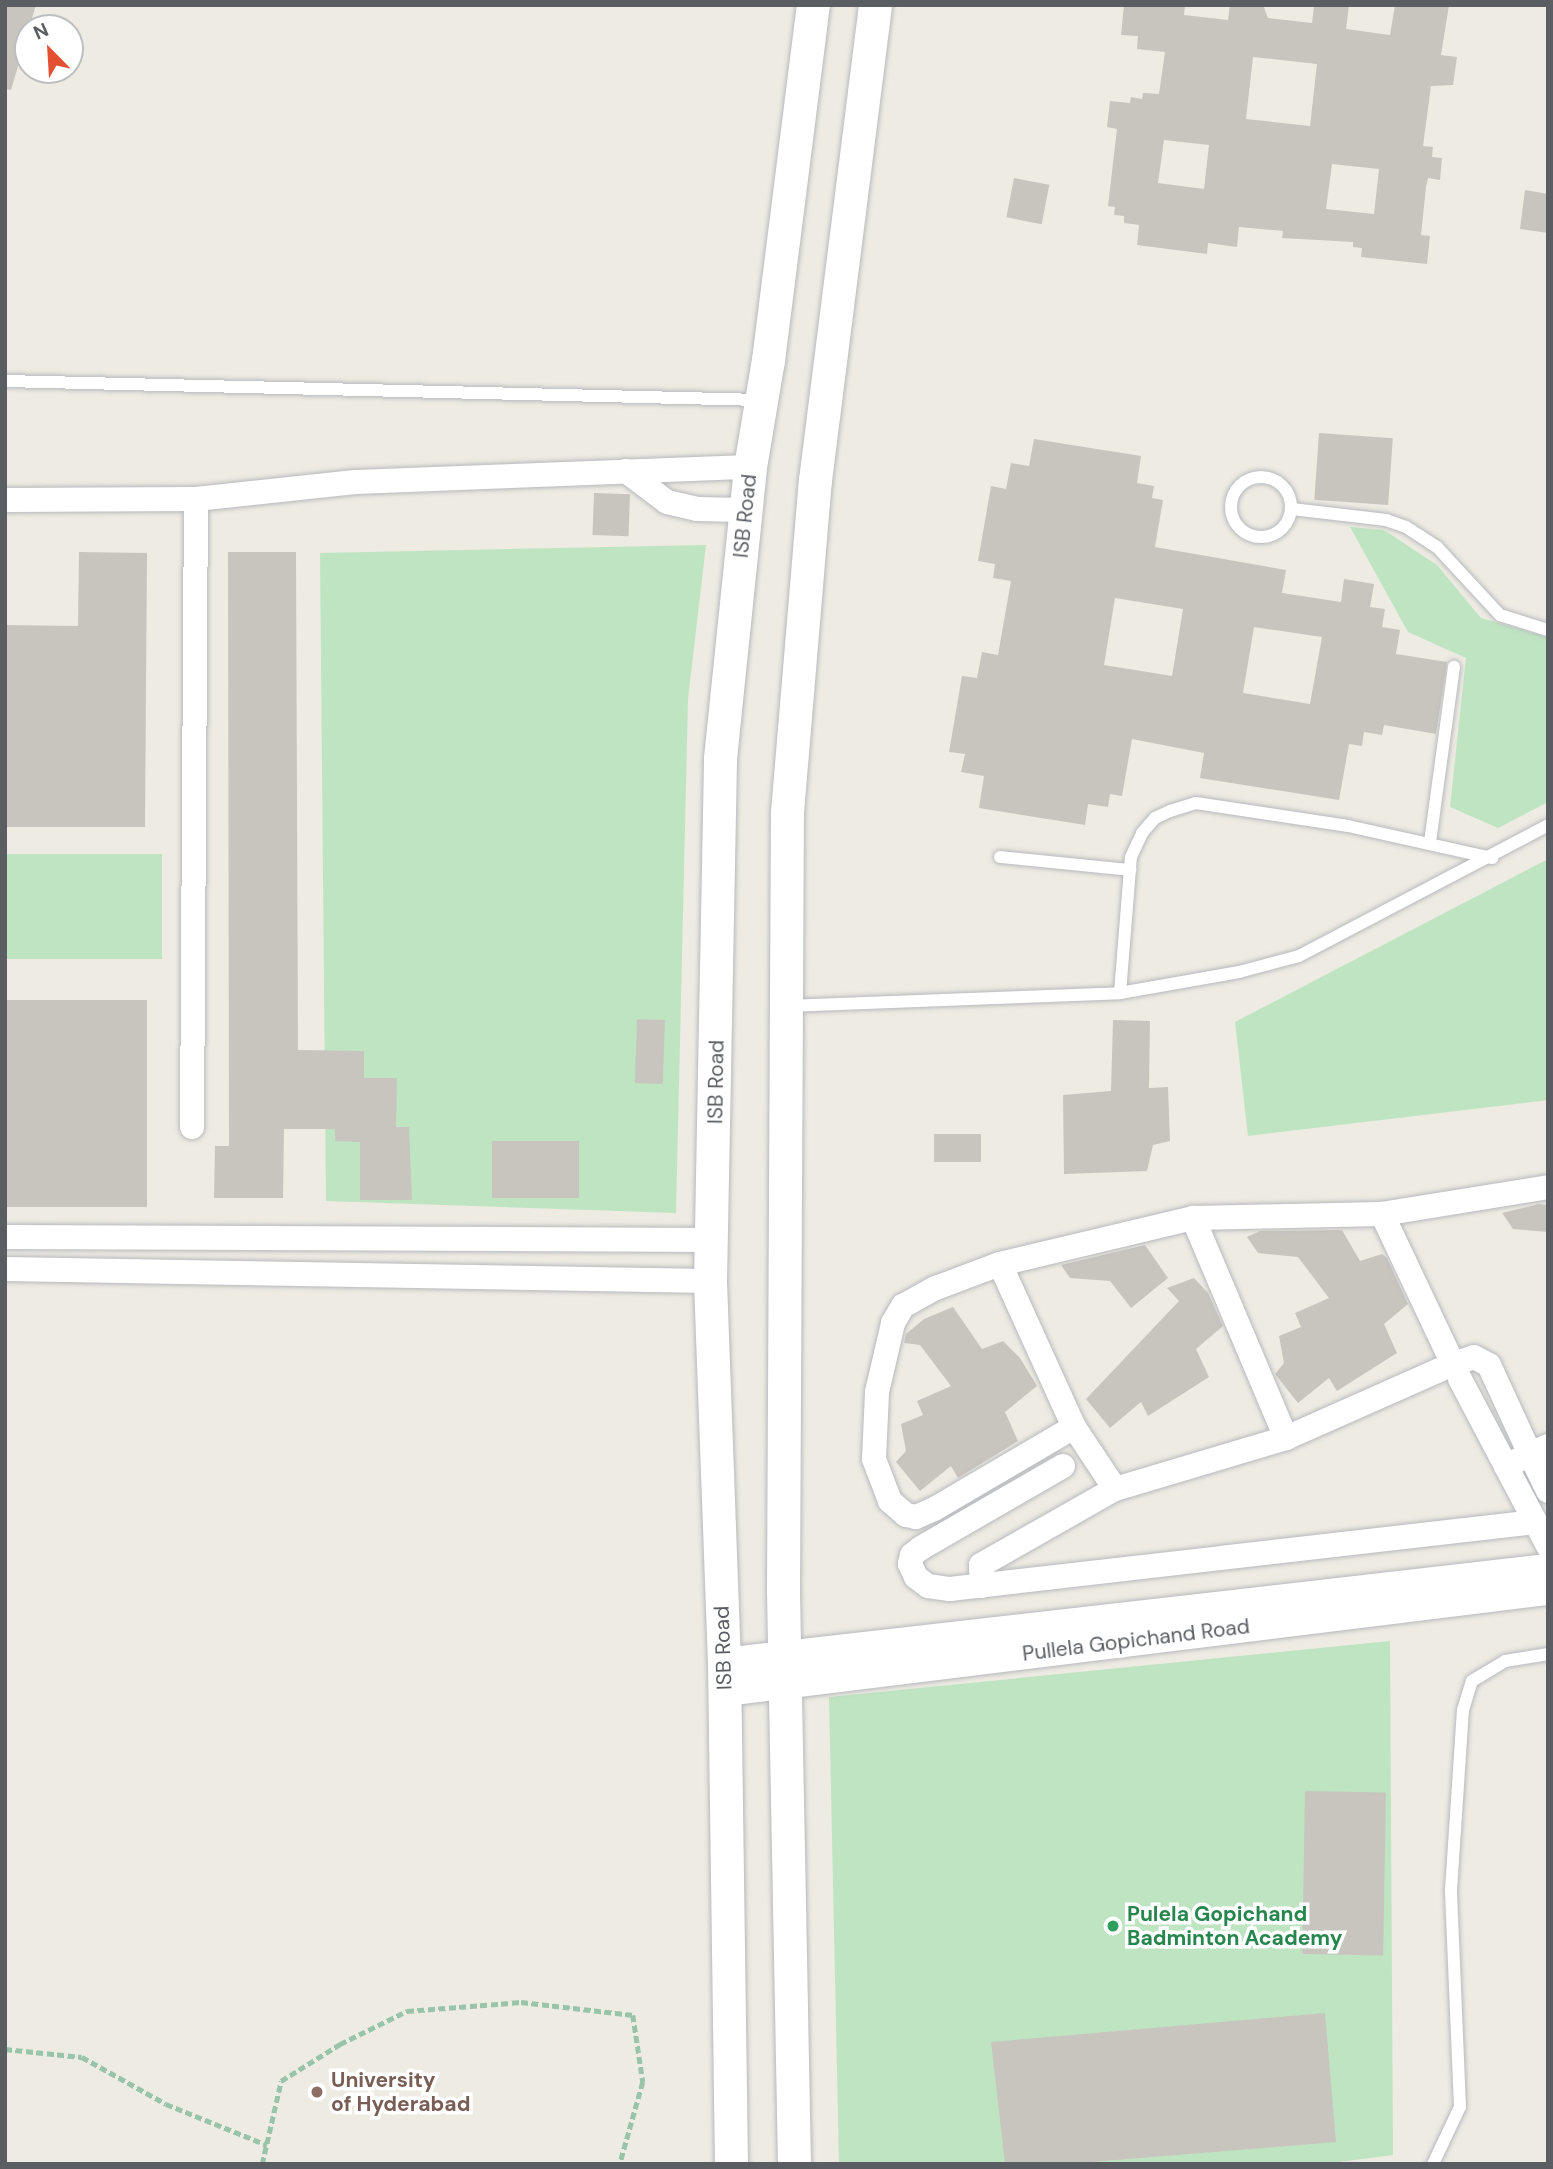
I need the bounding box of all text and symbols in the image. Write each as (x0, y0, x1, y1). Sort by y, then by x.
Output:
north arrow (14, 14, 84, 84)
text: N (30, 17, 52, 45)
street label: ISB Road (728, 473, 762, 559)
street label: ISB Road (703, 1040, 729, 1124)
street label: ISB Road (709, 1605, 737, 1691)
street label: Pullela Gopichand Road (1021, 1614, 1251, 1666)
place label: Pulela Gopichand Badminton Academy (1127, 1901, 1342, 1951)
marker: Pulela Gopichand Badminton Academy (1105, 1918, 1121, 1934)
place label: University of Hyderabad (331, 2067, 470, 2117)
marker: University of Hyderabad (309, 2084, 325, 2100)

